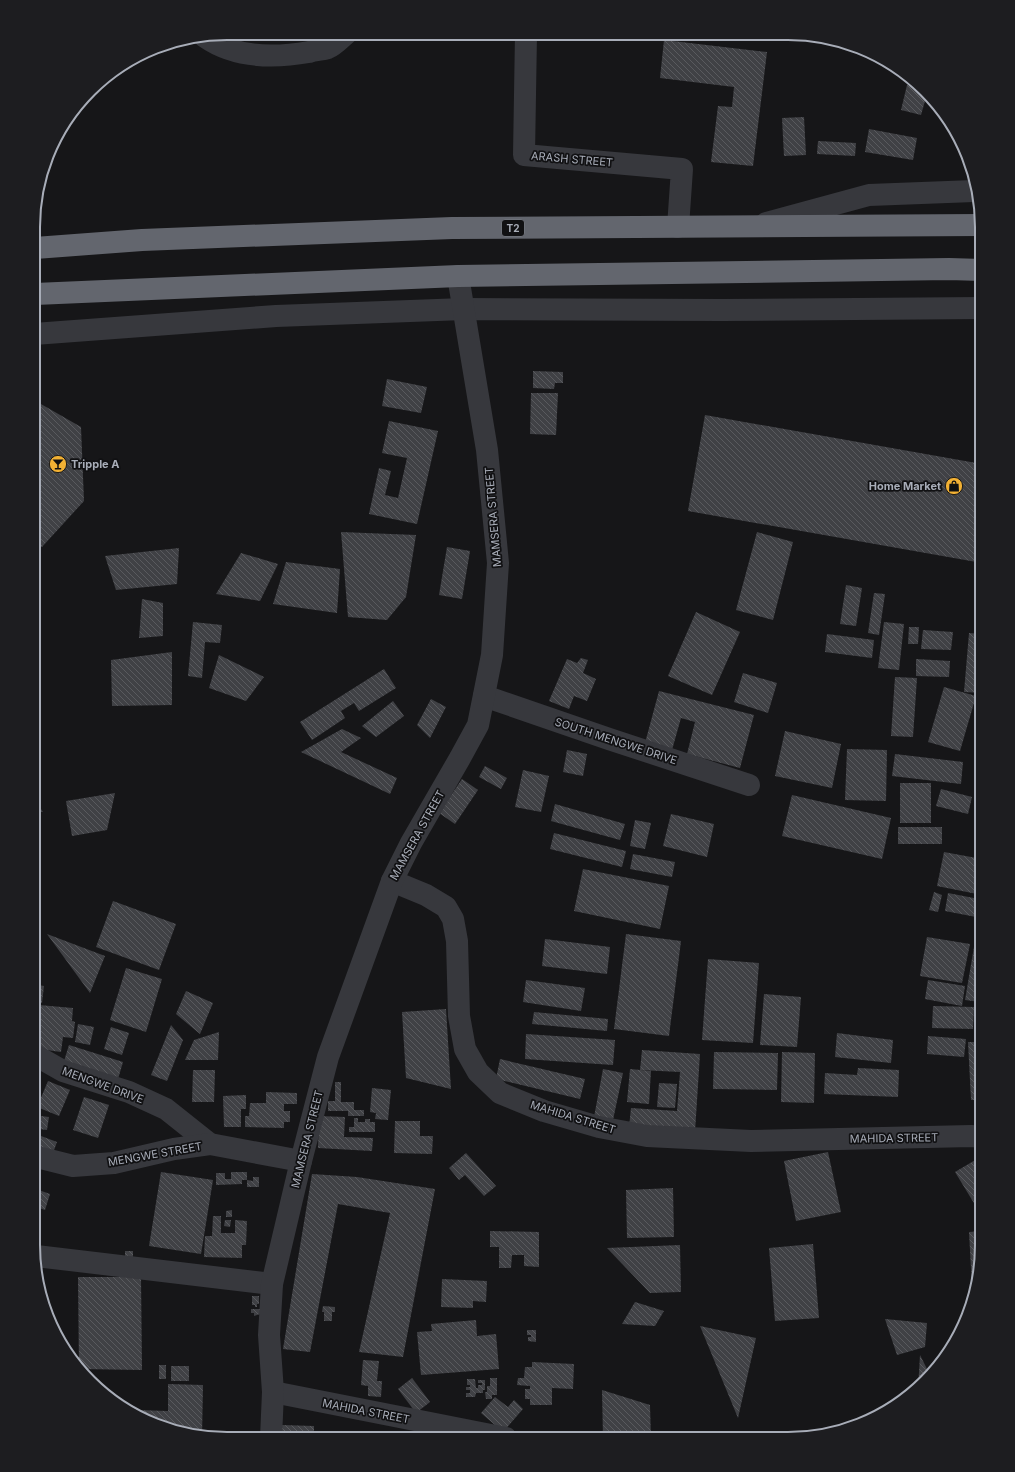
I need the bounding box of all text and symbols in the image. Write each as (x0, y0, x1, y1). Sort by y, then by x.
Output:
street label: ARASH STREET (530, 148, 614, 170)
road number: T2 (502, 220, 524, 236)
bar icon: Tripple A (48, 454, 68, 474)
place label: Tripple A (71, 457, 119, 471)
street label: MAMSERA STREET (482, 466, 504, 568)
shop icon: Home Market (944, 476, 964, 496)
place label: Home Market (869, 479, 941, 493)
street label: SOUTH MENGWE DRIVE (553, 715, 679, 767)
street label: MAMSERA STREET (387, 788, 447, 882)
street label: MENGWE DRIVE (60, 1064, 146, 1106)
street label: MAMSERA STREET (288, 1089, 326, 1189)
street label: MAHIDA STREET (529, 1097, 617, 1137)
street label: MAHIDA STREET (850, 1130, 938, 1146)
street label: MENGWE STREET (107, 1139, 203, 1169)
street label: MAHIDA STREET (321, 1396, 411, 1426)

